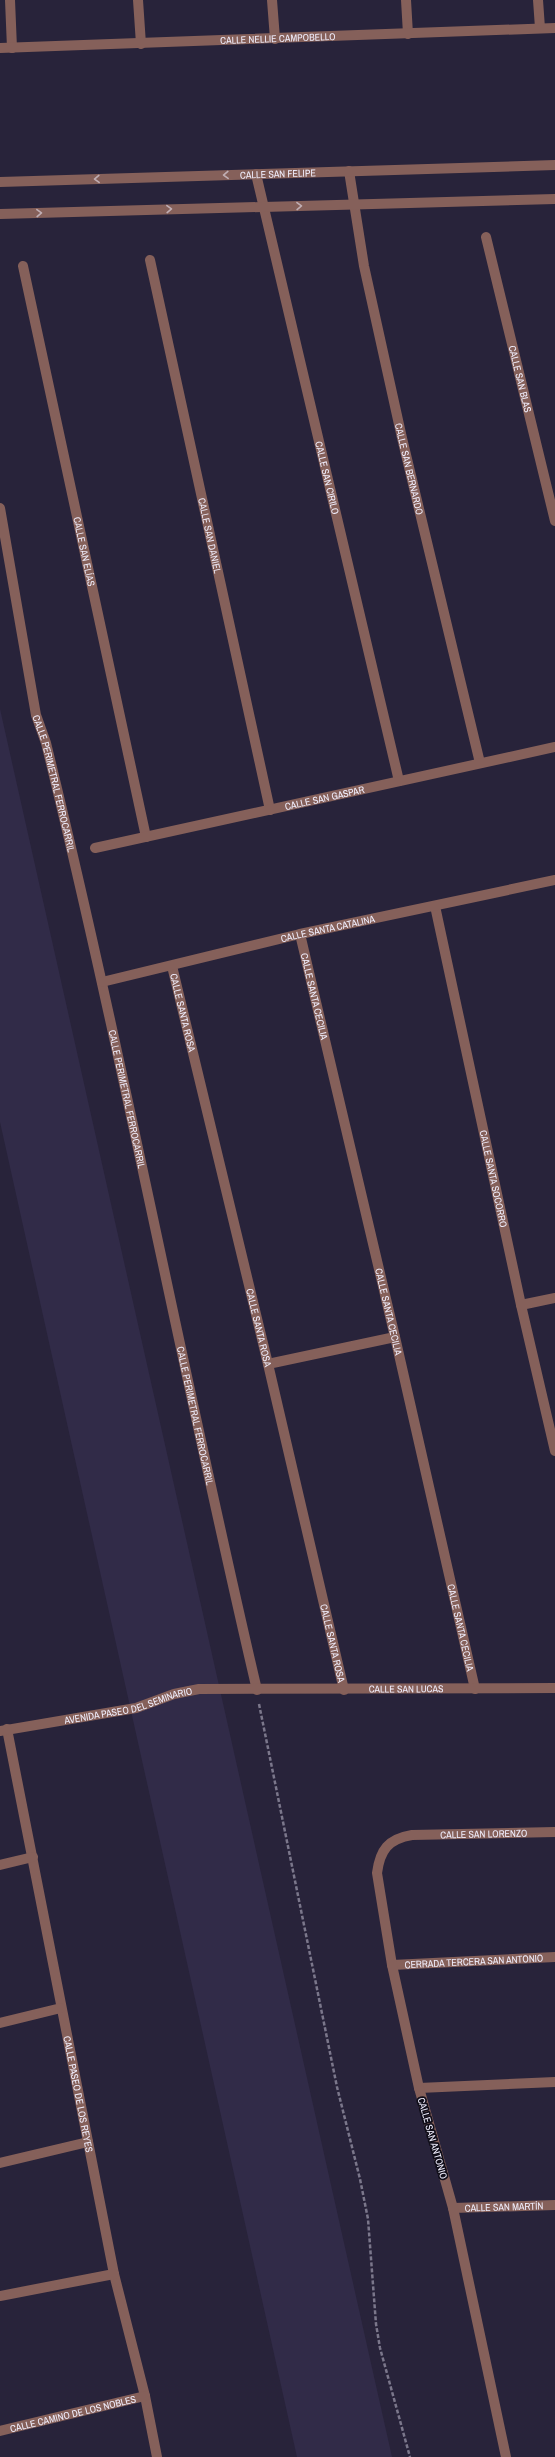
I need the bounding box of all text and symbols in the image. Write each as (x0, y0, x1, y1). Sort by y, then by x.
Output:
street label: CALLE NELLIE CAMPOBELLO (220, 30, 336, 47)
street label: CALLE SAN FELIPE (240, 166, 316, 182)
one-way arrow (223, 171, 229, 179)
one-way arrow (94, 175, 100, 183)
one-way arrow (296, 201, 302, 210)
one-way arrow (166, 205, 172, 213)
one-way arrow (36, 208, 42, 217)
street label: CALLE SAN BLAS (506, 344, 535, 414)
street label: CALLE SAN BERNARDO (392, 422, 426, 516)
street label: CALLE SAN CIRILO (312, 440, 342, 516)
street label: CALLE SAN DANIEL (195, 497, 224, 575)
street label: CALLE SAN ELÍAS (70, 516, 98, 588)
street label: CALLE PERIMETRAL FERROCARRIL (29, 713, 78, 854)
street label: CALLE SAN GASPAR (284, 783, 366, 813)
street label: CALLE SANTA CATALINA (279, 912, 377, 945)
street label: CALLE SANTA CECILIA (298, 952, 331, 1042)
street label: CALLE SANTA ROSA (167, 972, 199, 1054)
street label: CALLE PERIMETRAL FERROCARRIL (105, 1029, 148, 1170)
street label: CALLE SANTA SOCORRO (476, 1129, 510, 1229)
street label: CALLE SANTA CECILIA (372, 1267, 405, 1357)
street label: CALLE SANTA ROSA (243, 1287, 275, 1369)
street label: CALLE PERIMETRAL FERROCARRIL (174, 1345, 217, 1487)
street label: CALLE SANTA CECILIA (444, 1583, 477, 1673)
street label: CALLE SANTA ROSA (317, 1603, 348, 1684)
street label: CALLE SAN LUCAS (369, 1682, 444, 1696)
street label: AVENIDA PASEO DEL SEMINARIO (62, 1685, 193, 1727)
street label: CALLE SAN LORENZO (440, 1827, 527, 1841)
street label: CERRADA TERCERA SAN ANTONIO (404, 1952, 544, 1971)
street label: CALLE PASEO DE LOS REYES (60, 2035, 96, 2154)
street label: CALLE SAN ANTONIO (415, 2096, 450, 2180)
street label: CALLE SAN MARTÍN (464, 2199, 544, 2215)
street label: CALLE CAMINO DE LOS NOBLES (9, 2392, 138, 2435)

